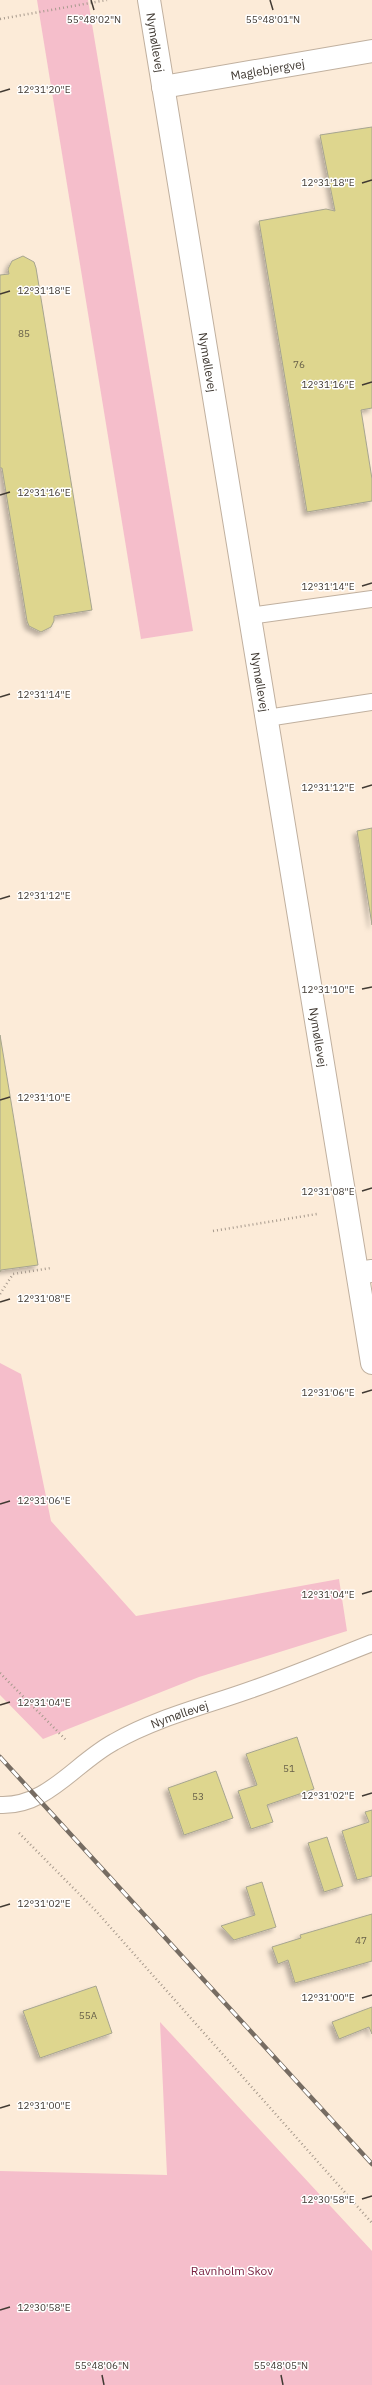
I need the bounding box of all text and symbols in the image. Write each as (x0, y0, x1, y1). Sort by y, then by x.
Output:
street label: Nymøllevej (144, 12, 168, 73)
text: 55°48'02"N (67, 13, 121, 26)
text: 55°48'01"N (246, 13, 300, 26)
street label: Maglebjergvej (229, 55, 306, 83)
text: 12°31'20"E (17, 83, 71, 96)
text: 12°31'18"E (301, 176, 355, 189)
text: 12°31'18"E (17, 284, 71, 297)
house number: 85 (18, 327, 30, 340)
street label: Nymøllevej (196, 331, 221, 393)
house number: 76 (293, 358, 305, 371)
text: 12°31'16"E (301, 378, 355, 391)
text: 12°31'16"E (17, 486, 71, 499)
text: 12°31'14"E (301, 580, 355, 593)
street label: Nymøllevej (248, 651, 273, 713)
text: 12°31'14"E (17, 688, 71, 701)
text: 12°31'12"E (301, 781, 355, 794)
text: 12°31'12"E (17, 889, 71, 902)
text: 12°31'10"E (301, 983, 355, 996)
street label: Nymøllevej (306, 1006, 331, 1068)
text: 12°31'10"E (17, 1091, 71, 1104)
text: 12°31'08"E (301, 1185, 355, 1198)
text: 12°31'08"E (17, 1292, 71, 1305)
text: 12°31'06"E (301, 1386, 355, 1399)
text: 12°31'06"E (17, 1494, 71, 1507)
text: 12°31'04"E (301, 1588, 355, 1601)
text: 12°31'04"E (17, 1696, 71, 1709)
street label: Nymøllevej (148, 1697, 210, 1731)
house number: 51 (283, 1762, 295, 1775)
text: 12°31'02"E (301, 1789, 355, 1802)
house number: 53 (192, 1790, 204, 1803)
text: 12°31'02"E (17, 1897, 71, 1910)
house number: 47 (355, 1934, 367, 1947)
text: 12°31'00"E (301, 1991, 355, 2004)
house number: 55A (79, 2009, 98, 2022)
text: 12°31'00"E (17, 2099, 71, 2112)
text: 12°30'58"E (301, 2193, 355, 2206)
park label: Ravnholm Skov (191, 2263, 273, 2278)
text: 12°30'58"E (17, 2301, 71, 2314)
text: 55°48'06"N (75, 2359, 129, 2372)
text: 55°48'05"N (254, 2359, 308, 2372)

